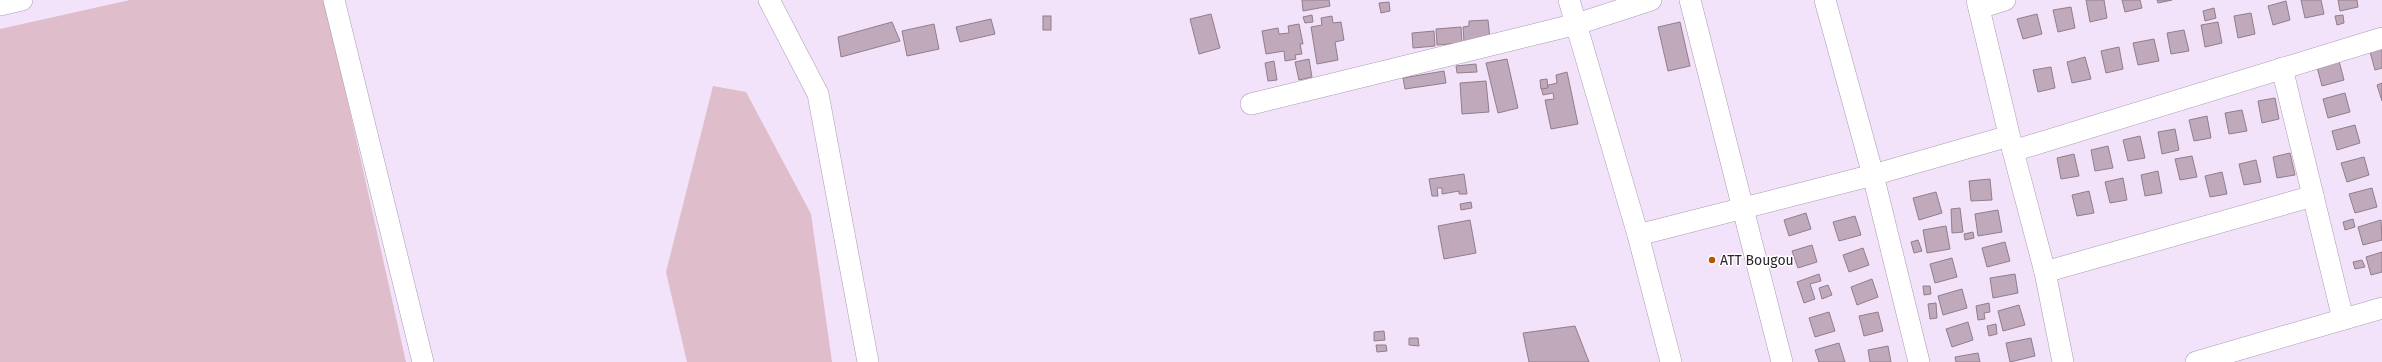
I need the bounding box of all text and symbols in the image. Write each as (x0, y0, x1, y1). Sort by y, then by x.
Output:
place label: ATT Bougou (1720, 252, 1794, 269)
marker: ATT Bougou (1707, 255, 1717, 265)

